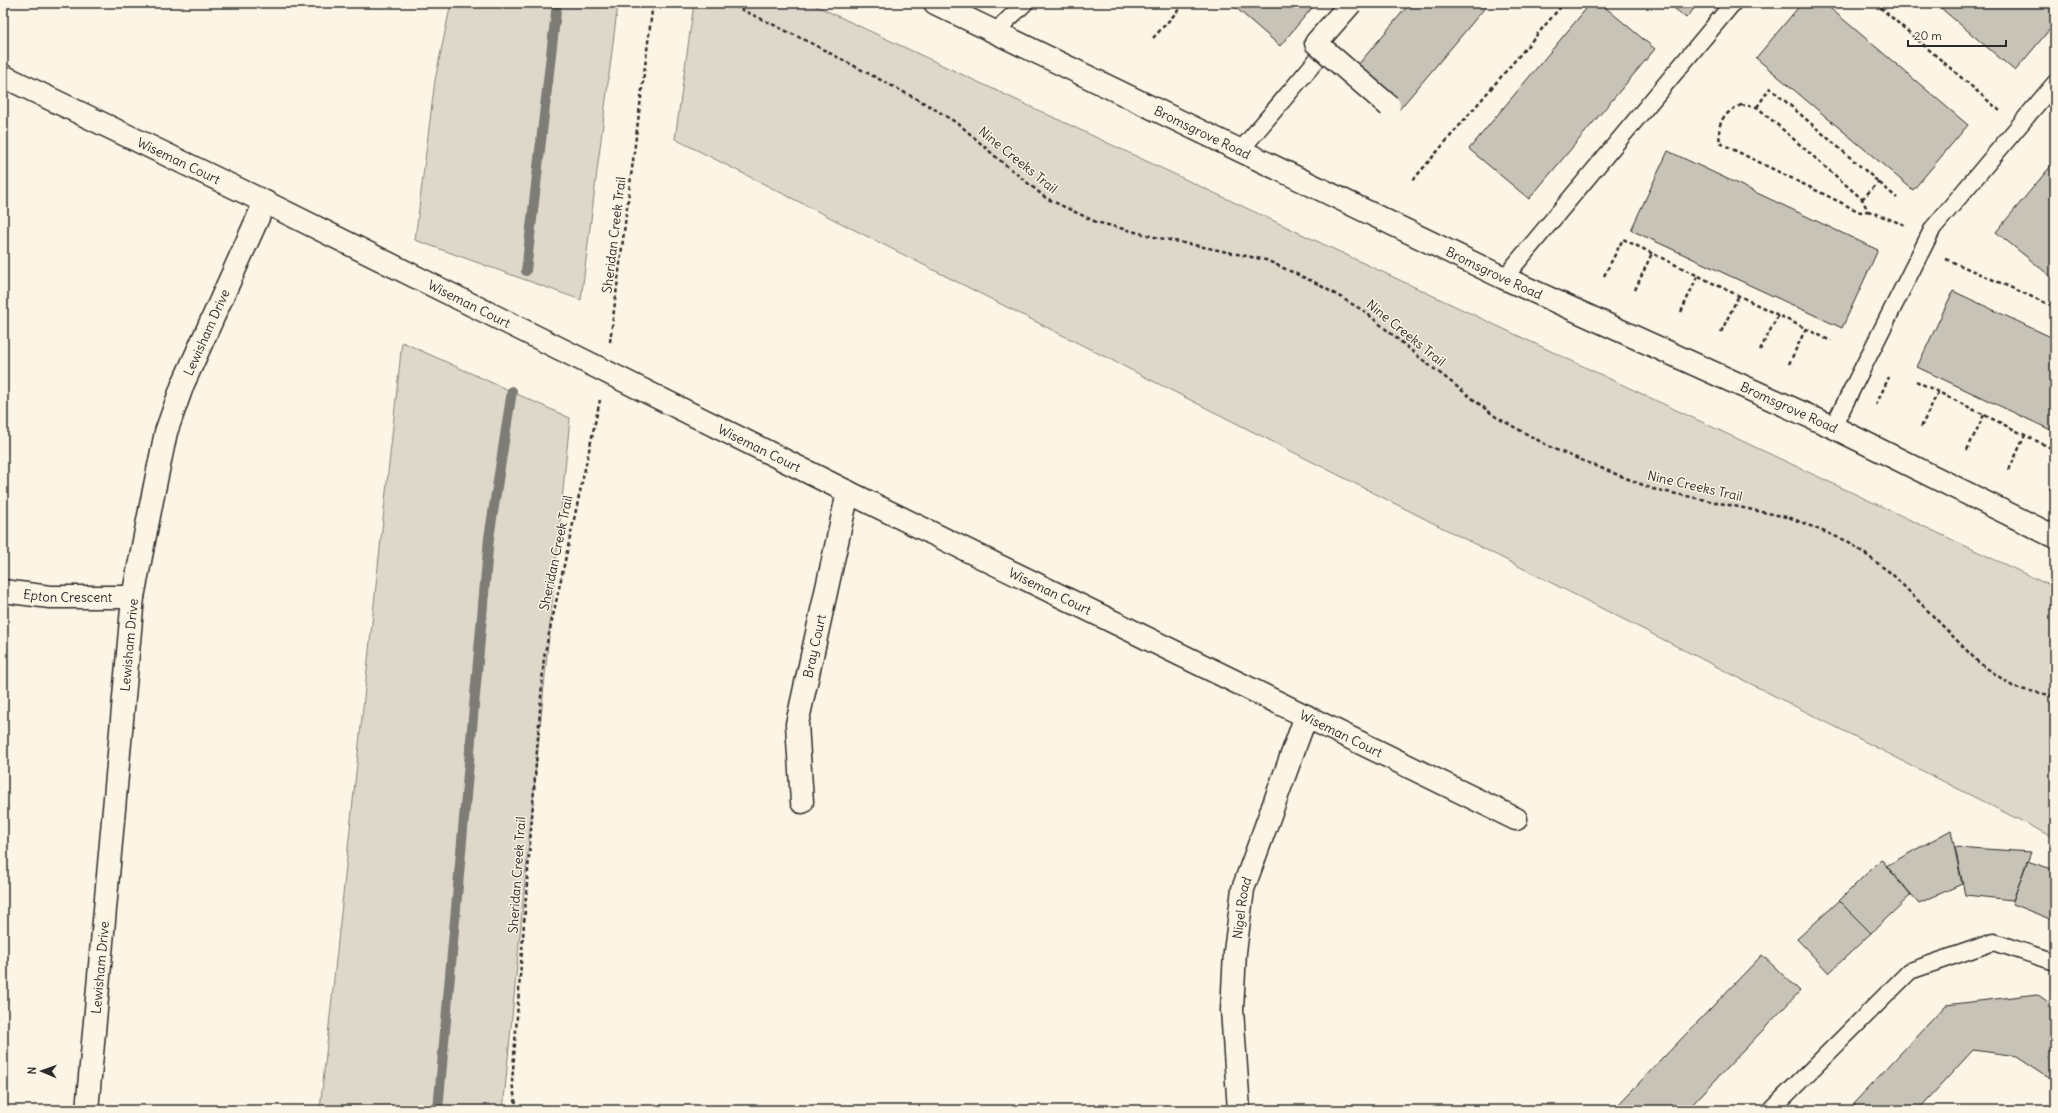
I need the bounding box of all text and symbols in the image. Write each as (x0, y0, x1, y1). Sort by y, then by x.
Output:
scale bar (1908, 22, 2006, 48)
text: 20 m (1914, 28, 1942, 43)
street label: Bromsgrove Road (1151, 102, 1254, 163)
street label: Nine Creeks Trail (975, 123, 1061, 197)
street label: Wiseman Court (134, 133, 224, 188)
street label: Sheridan Creek Trail (598, 176, 630, 294)
street label: Bromsgrove Road (1443, 243, 1546, 303)
street label: Wiseman Court (425, 276, 514, 332)
street label: Lewisham Drive (179, 286, 233, 378)
street label: Nine Creeks Trail (1363, 296, 1449, 370)
street label: Bromsgrove Road (1738, 378, 1841, 437)
street label: Wiseman Court (715, 420, 804, 476)
street label: Nine Creeks Trail (1646, 467, 1744, 505)
street label: Sheridan Creek Trail (536, 494, 576, 612)
street label: Wiseman Court (1006, 564, 1095, 619)
street label: Epton Crescent (22, 585, 113, 606)
street label: Lewisham Drive (116, 598, 141, 692)
street label: Bray Court (799, 612, 830, 679)
street label: Wiseman Court (1297, 706, 1386, 761)
street label: Sheridan Creek Trail (504, 816, 530, 934)
street label: Nigel Road (1228, 874, 1255, 940)
street label: Lewisham Drive (87, 920, 112, 1015)
north arrow (22, 1051, 62, 1091)
text: N (25, 1067, 39, 1075)

